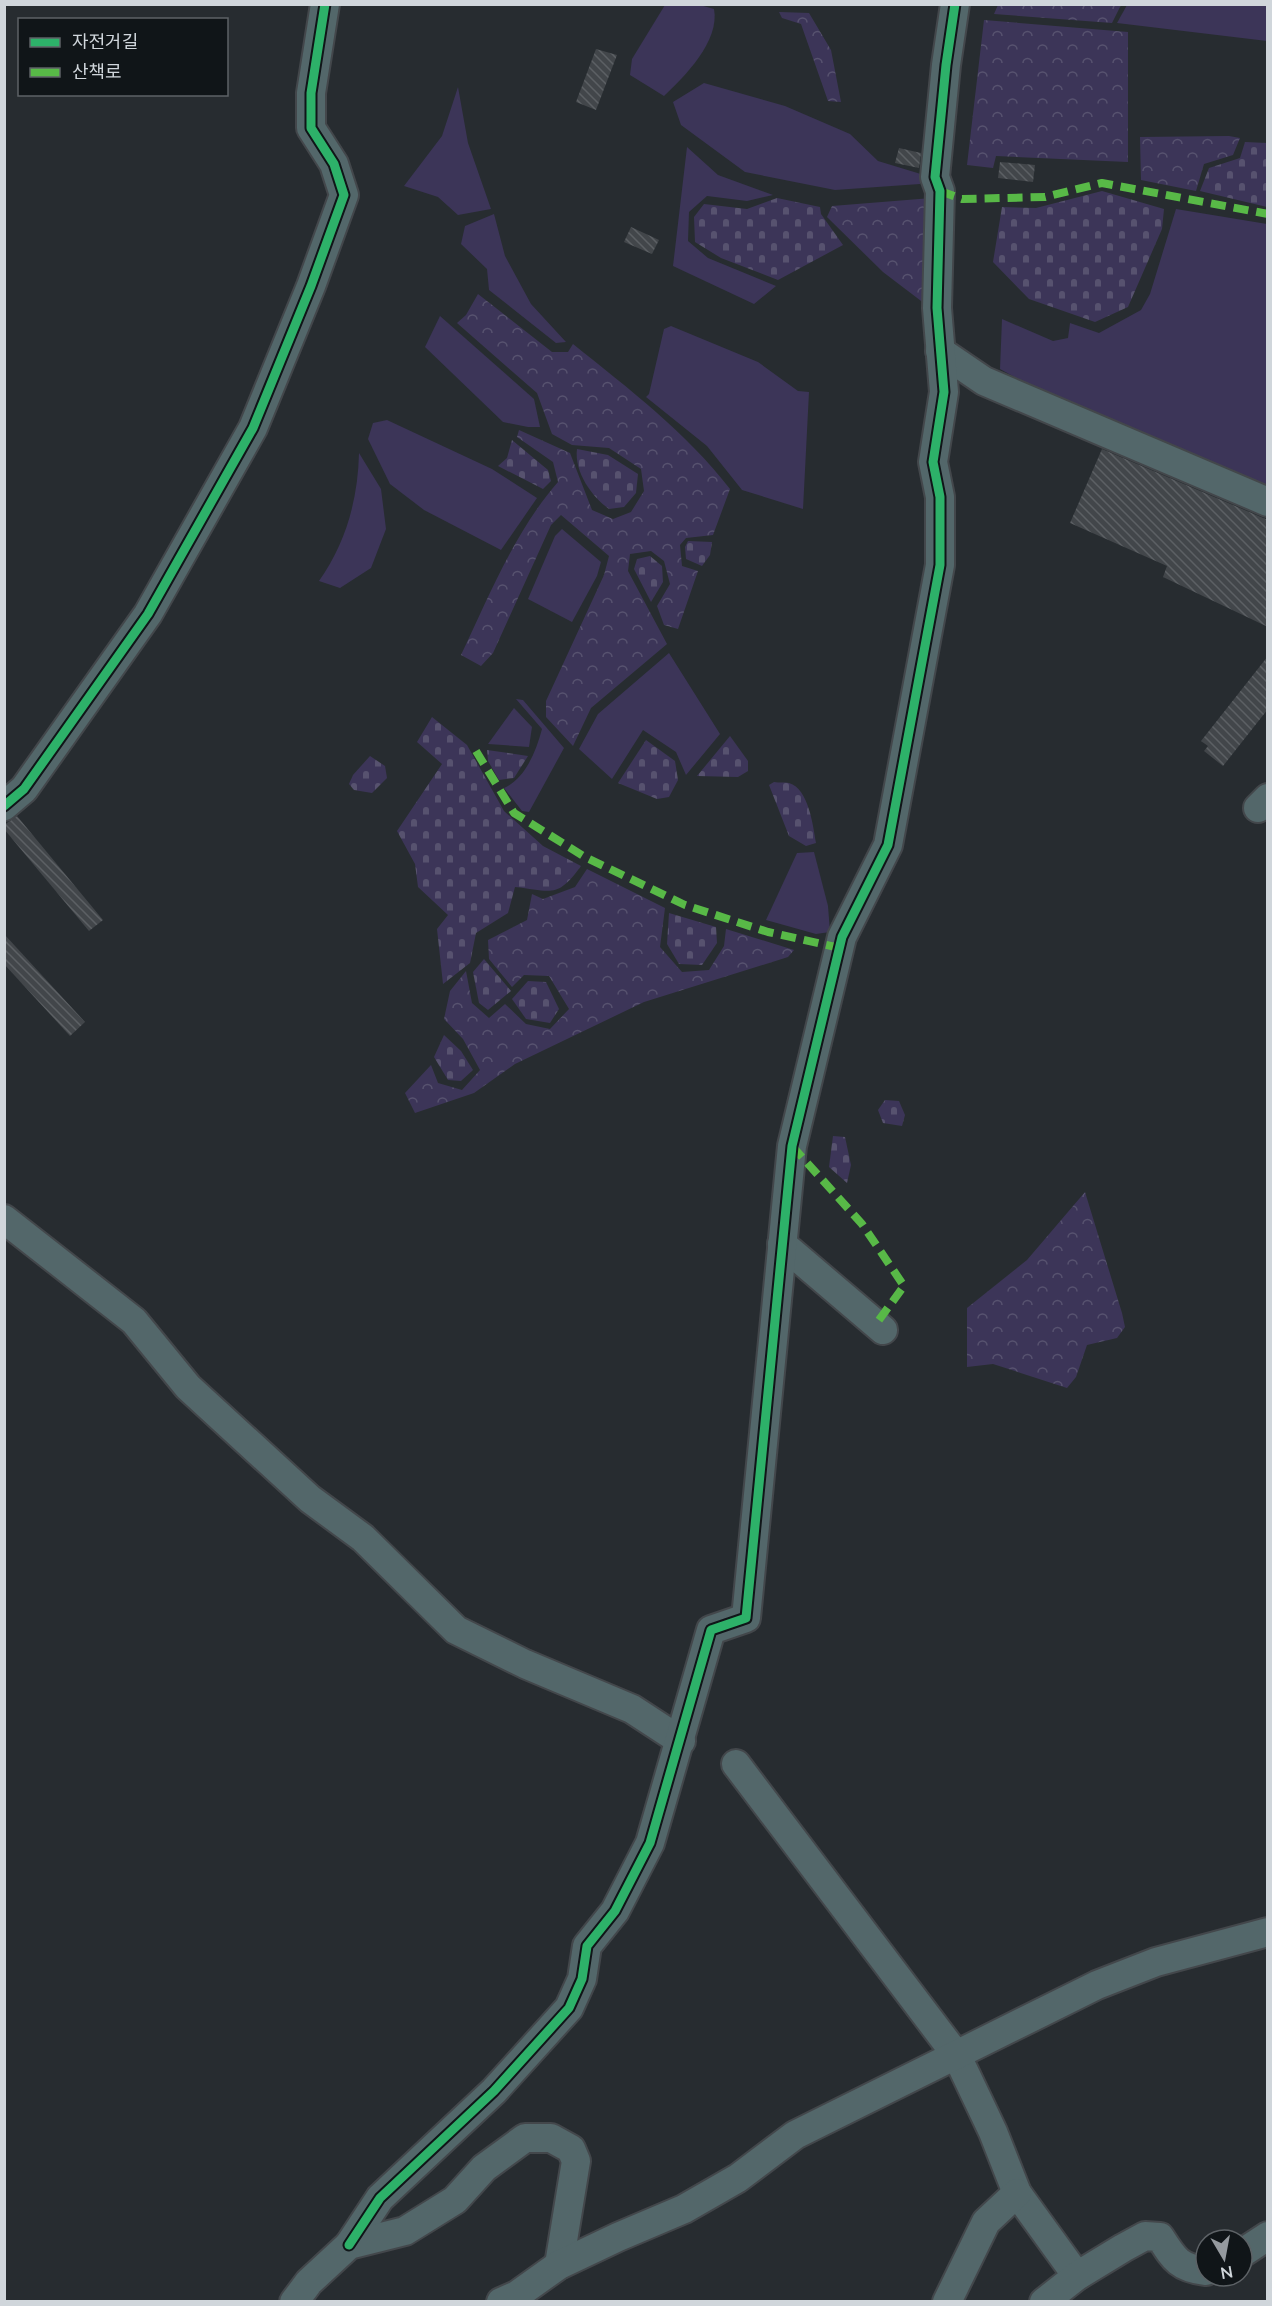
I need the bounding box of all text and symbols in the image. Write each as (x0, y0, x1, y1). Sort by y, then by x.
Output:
legend (18, 18, 228, 96)
text: 자전거길 (72, 30, 138, 52)
text: 산책로 (72, 60, 122, 82)
north arrow (1194, 2228, 1254, 2288)
text: N (1219, 2263, 1234, 2284)

